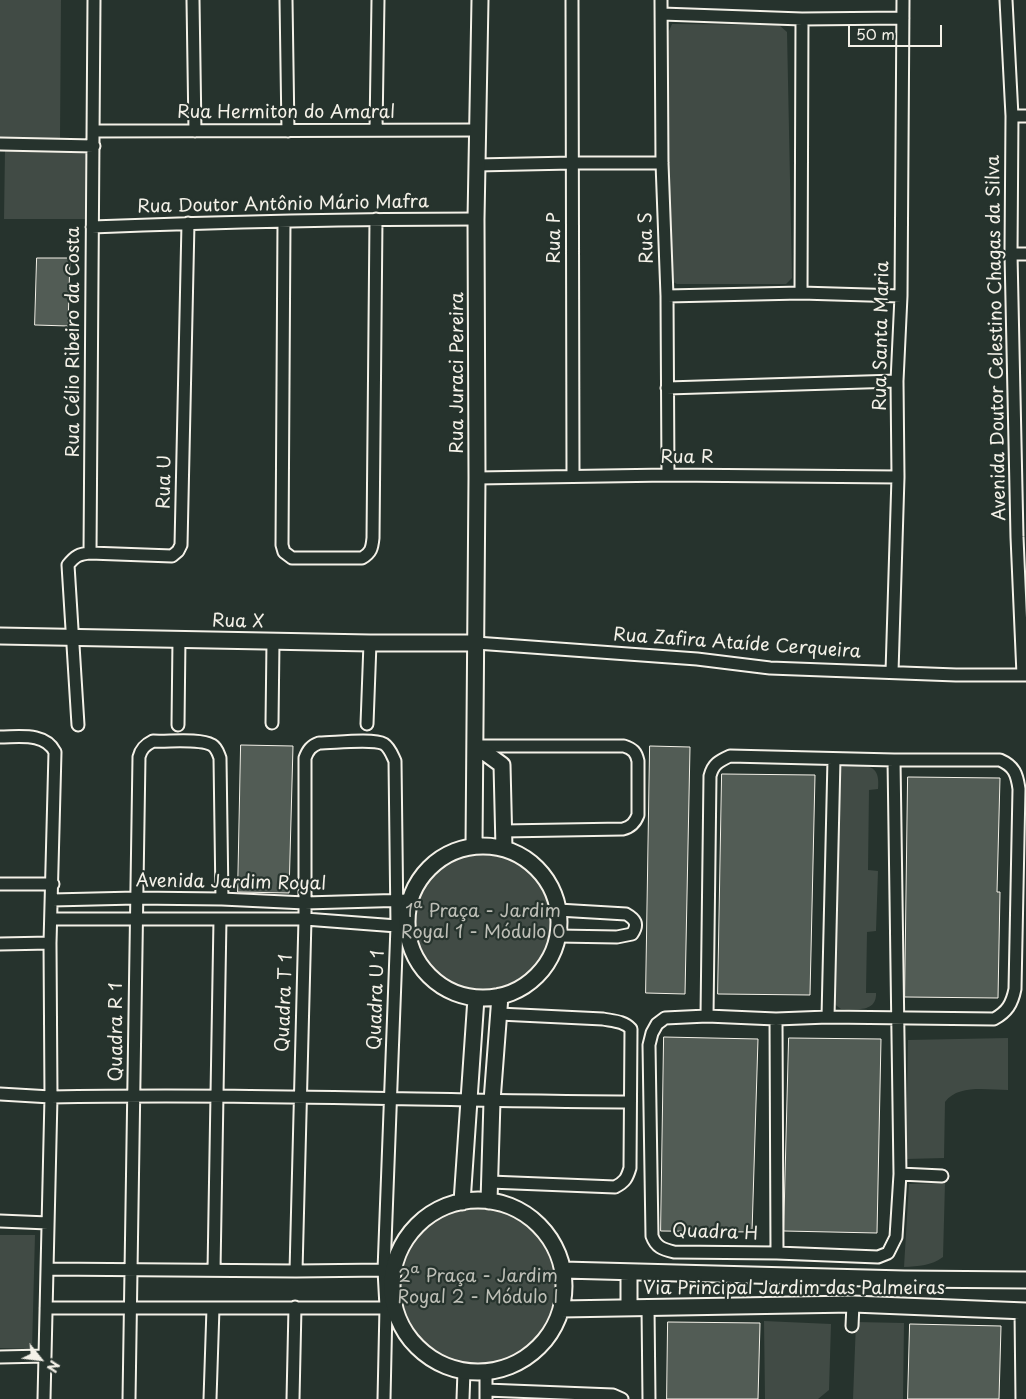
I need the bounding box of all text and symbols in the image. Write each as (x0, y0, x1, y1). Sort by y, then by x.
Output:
scale bar (851, 15, 945, 47)
text: 50 m (856, 22, 895, 45)
street label: Rua Hermiton do Amaral (177, 102, 395, 124)
street label: Avenida Doutor Celestino Chagas da Silva (983, 155, 1011, 521)
street label: Rua Doutor Antônio Mário Mafra (137, 192, 429, 218)
street label: Rua P (544, 212, 566, 264)
street label: Rua S (635, 212, 659, 264)
street label: Rua Célio Ribeiro da Costa (63, 226, 85, 458)
street label: Rua Santa Maria (870, 261, 894, 411)
street label: Rua Juraci Pereira (447, 292, 469, 454)
street label: Rua R (660, 447, 714, 469)
street label: Rua U (154, 455, 176, 509)
street label: Rua X (212, 611, 264, 633)
street label: Rua Zafira Ataíde Cerqueira (612, 625, 862, 663)
street label: Avenida Jardim Royal (136, 871, 326, 895)
park label: 1ª Praça - Jardim Royal 1 - Módulo 0 (401, 901, 565, 944)
street label: Quadra U 1 (364, 950, 390, 1050)
street label: Quadra T 1 (272, 954, 298, 1052)
street label: Quadra R 1 (106, 982, 128, 1082)
street label: Quadra H (672, 1221, 758, 1245)
park label: 2ª Praça - Jardim Royal 2 - Módulo I (397, 1266, 559, 1308)
street label: Via Principal Jardim das Palmeiras (643, 1278, 945, 1300)
north arrow (15, 1334, 65, 1384)
text: N (42, 1357, 65, 1376)

